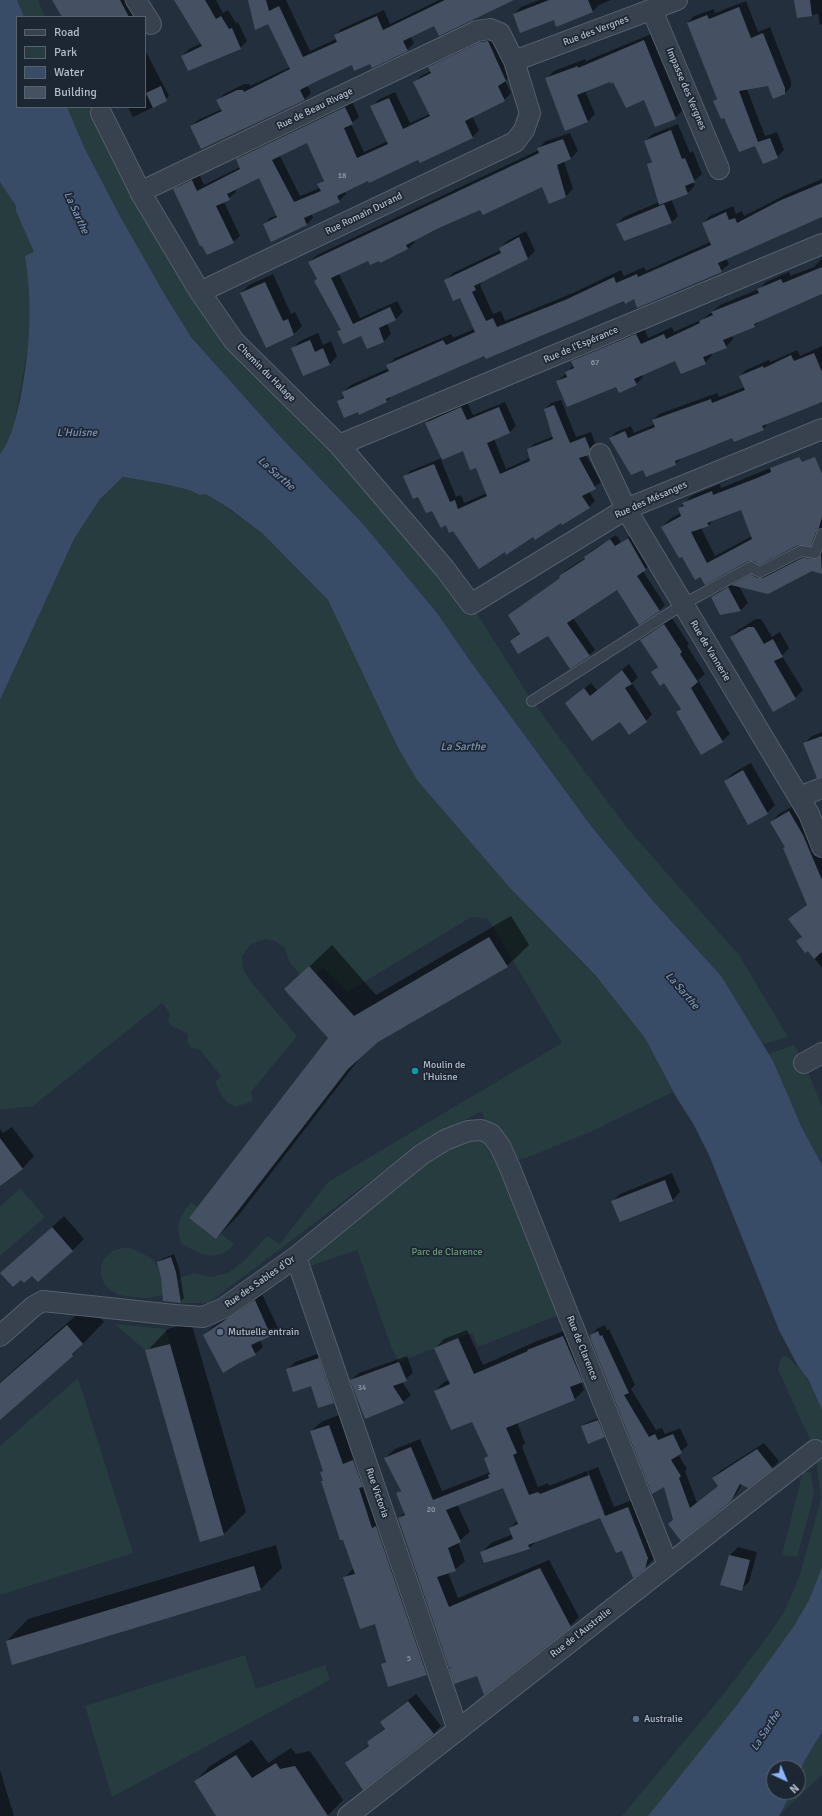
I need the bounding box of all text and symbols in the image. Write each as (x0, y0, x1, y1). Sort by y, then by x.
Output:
street label: Rue des Vergnes (562, 13, 630, 49)
legend (16, 16, 146, 108)
text: Road (54, 25, 80, 40)
text: Park (54, 45, 77, 60)
street label: Impasse des Vergnes (663, 46, 709, 132)
text: Water (54, 65, 84, 80)
text: Building (54, 85, 97, 100)
street label: Rue de Beau Rivage (275, 85, 355, 133)
house number: 18 (338, 171, 346, 181)
water label: La Sarthe (61, 190, 91, 236)
street label: Rue Romain Durand (323, 190, 405, 238)
street label: Rue de l'Espérance (542, 324, 620, 366)
street label: Chemin du Halage (234, 341, 298, 405)
house number: 67 (591, 358, 599, 368)
water label: L'Huisne (57, 426, 97, 440)
water label: La Sarthe (255, 454, 297, 494)
street label: Rue des Mésanges (613, 479, 689, 521)
street label: Rue de Vannerie (687, 618, 733, 684)
water label: La Sarthe (441, 740, 485, 754)
water label: La Sarthe (662, 970, 702, 1012)
place label: Moulin de l'Huisne (423, 1059, 465, 1082)
marker: Moulin de l'Huisne (410, 1066, 420, 1076)
park label: Parc de Clarence (411, 1246, 483, 1258)
street label: Rue des Sables d'Or (222, 1253, 298, 1311)
street label: Rue de Clarence (564, 1314, 600, 1382)
place label: Mutuelle entrain (228, 1326, 299, 1338)
marker: Mutuelle entrain (215, 1327, 225, 1337)
house number: 34 (358, 1383, 366, 1393)
street label: Rue Victoria (363, 1467, 391, 1519)
house number: 20 (427, 1505, 435, 1515)
street label: Rue de l'Australie (548, 1605, 614, 1661)
house number: 5 (407, 1654, 411, 1664)
water label: La Sarthe (748, 1709, 784, 1753)
place label: Australie (644, 1713, 683, 1725)
marker: Australie (631, 1714, 641, 1724)
north arrow (766, 1760, 806, 1800)
text: N (787, 1781, 801, 1796)

